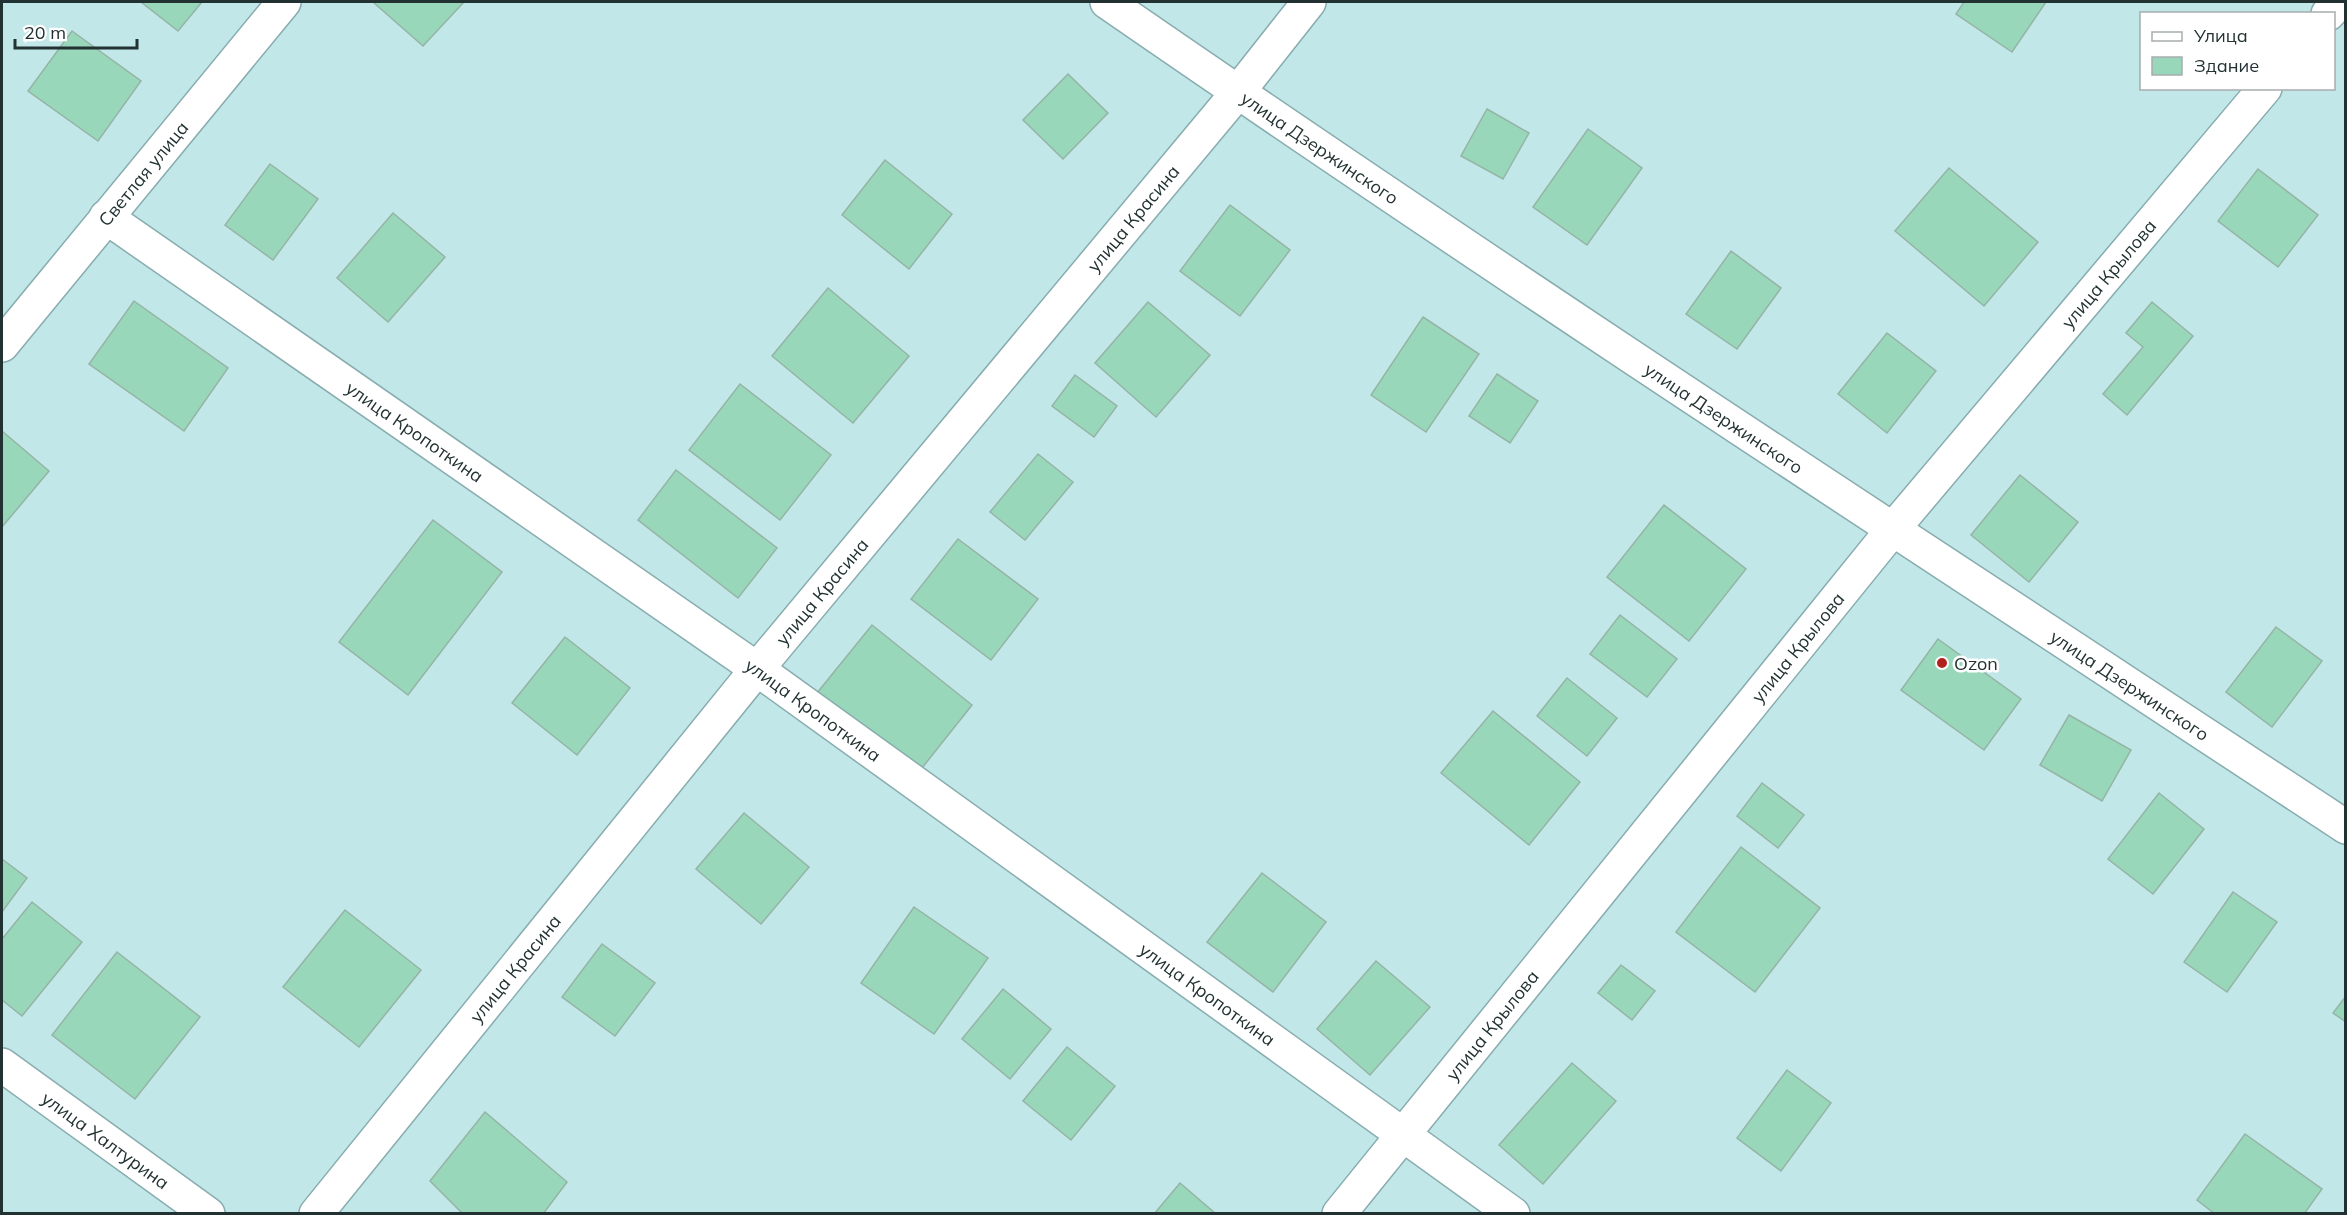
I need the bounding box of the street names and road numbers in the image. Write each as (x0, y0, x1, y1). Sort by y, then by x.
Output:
street label: улица Дзержинского (1237, 86, 1403, 209)
street label: Светлая улица (93, 116, 193, 231)
street label: улица Красина (1082, 160, 1184, 276)
street label: улица Крылова (2056, 214, 2161, 333)
street label: улица Дзержинского (1640, 357, 1808, 479)
street label: улица Кропоткина (342, 376, 488, 487)
street label: улица Красина (770, 533, 873, 650)
street label: улица Крылова (1746, 587, 1849, 707)
street label: улица Дзержинского (2046, 624, 2214, 746)
street label: улица Кропоткина (741, 653, 886, 766)
street label: улица Красина (464, 910, 565, 1027)
street label: улица Кропоткина (1135, 937, 1280, 1051)
street label: улица Крылова (1440, 965, 1543, 1085)
street label: улица Халтурина (37, 1086, 174, 1194)

